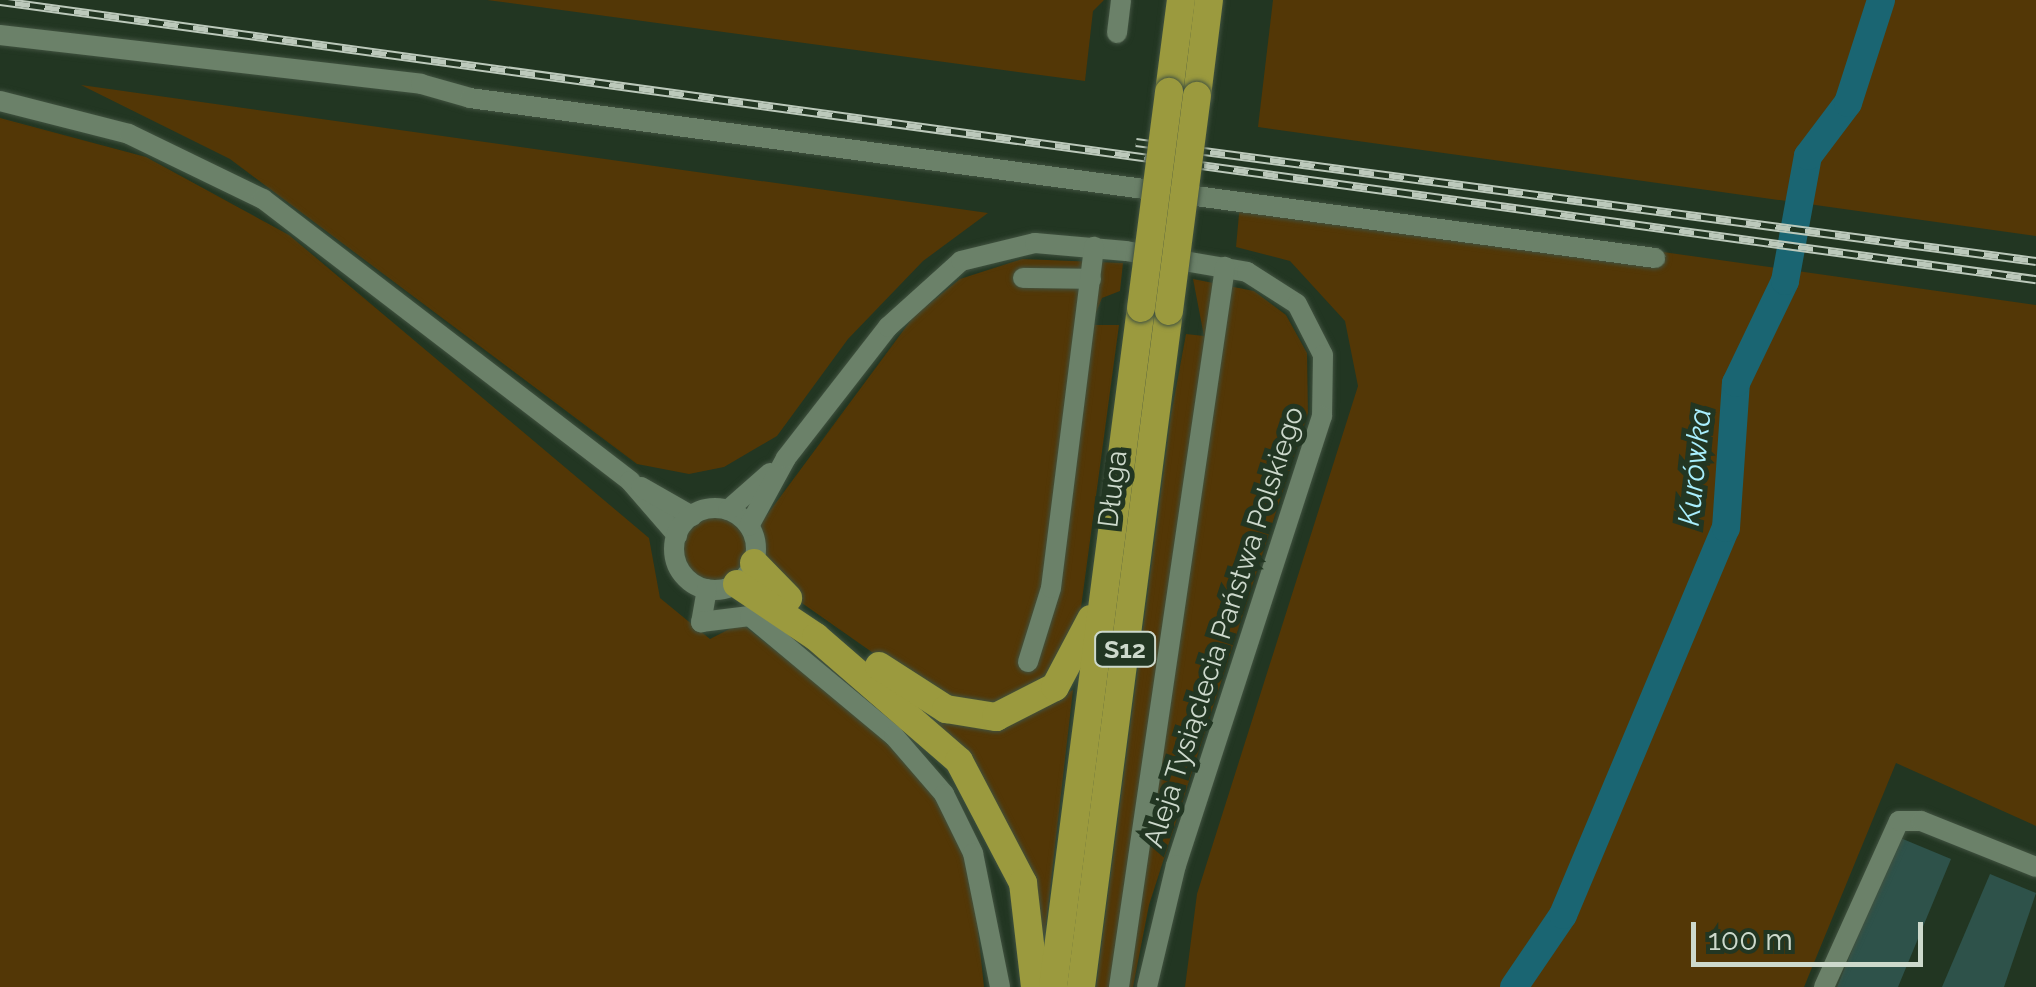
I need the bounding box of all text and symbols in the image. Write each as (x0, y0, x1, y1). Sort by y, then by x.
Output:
street label: Aleja Tysiąclecia Państwa Polskiego (1137, 402, 1311, 852)
water label: Kurówka (1671, 406, 1719, 528)
street label: Długa (1092, 449, 1134, 529)
road number: S12 (1092, 629, 1158, 669)
scale bar (1696, 902, 1928, 964)
text: 100 m (1708, 922, 1793, 957)

